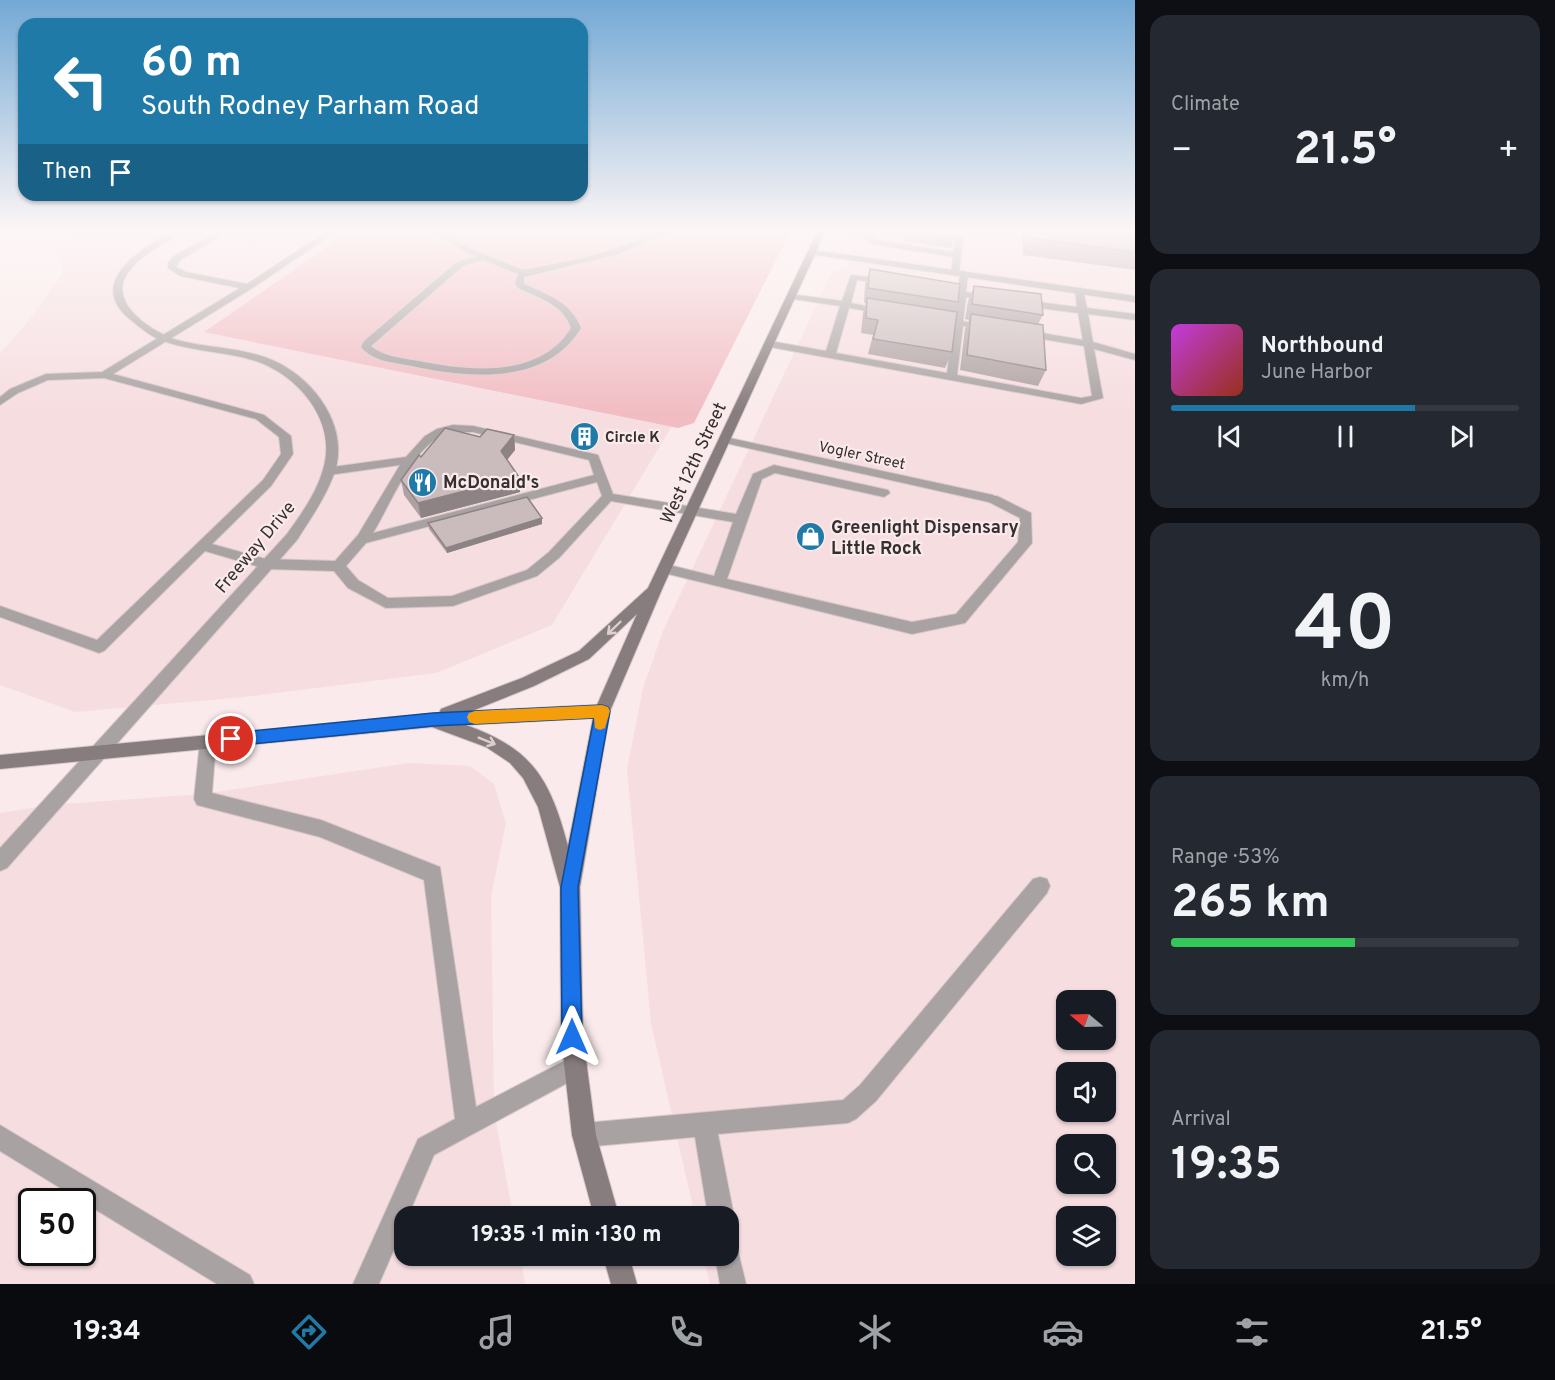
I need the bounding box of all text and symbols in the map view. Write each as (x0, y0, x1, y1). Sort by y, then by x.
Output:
text: 60 m (141, 38, 242, 91)
icon: left (42, 42, 120, 120)
text: South Rodney Parham Road (141, 90, 479, 124)
text: Climate (1171, 92, 1240, 118)
text: 21.5° (1294, 123, 1396, 180)
text: − (1171, 131, 1192, 173)
text: + (1498, 131, 1519, 173)
icon: arrive (104, 156, 137, 189)
text: Then (42, 159, 92, 186)
text: Northbound (1261, 333, 1384, 360)
text: June Harbor (1261, 360, 1373, 386)
street label: West 12th Street (656, 399, 733, 528)
icon: previous (1213, 420, 1246, 453)
icon: pause (1329, 420, 1362, 453)
icon: next (1445, 420, 1478, 453)
building icon: Circle K (568, 421, 600, 453)
place label: Circle K (605, 429, 660, 448)
street label: Vogler Street (817, 438, 907, 475)
restaurant icon: McDonald's (406, 466, 438, 498)
place label: McDonald's (443, 472, 539, 495)
street label: Freeway Drive (211, 497, 301, 599)
place label: Greenlight Dispensary Little Rock (831, 517, 1019, 561)
shop icon: Greenlight Dispensary Little Rock (794, 521, 826, 553)
text: 40 (1294, 579, 1396, 678)
one-way arrow (606, 621, 621, 635)
text: km/h (1321, 668, 1369, 694)
pin (205, 713, 256, 764)
icon: arrive (214, 722, 247, 755)
one-way arrow (477, 736, 496, 747)
text: Range · 53% (1171, 845, 1280, 871)
text: 265 km (1171, 876, 1330, 933)
north arrow (1056, 990, 1116, 1050)
map controls (1056, 990, 1116, 1266)
position arrow (540, 1005, 604, 1069)
button: sound (1056, 1062, 1116, 1122)
text: Arrival (1171, 1107, 1231, 1133)
button: search (1056, 1134, 1116, 1194)
text: 19:35 (1171, 1138, 1282, 1195)
speed limit sign: 50 (18, 1188, 96, 1266)
button: layers (1056, 1206, 1116, 1266)
text: 19:35 · 1 min · 130 m (471, 1222, 662, 1249)
icon: directions (288, 1311, 330, 1353)
icon: music (476, 1311, 518, 1353)
icon: phone (665, 1311, 707, 1353)
icon: climate (854, 1311, 896, 1353)
icon: car (1042, 1311, 1084, 1353)
icon: filters (1231, 1311, 1273, 1353)
text: 19:34 (73, 1315, 141, 1349)
text: 21.5° (1420, 1315, 1482, 1349)

